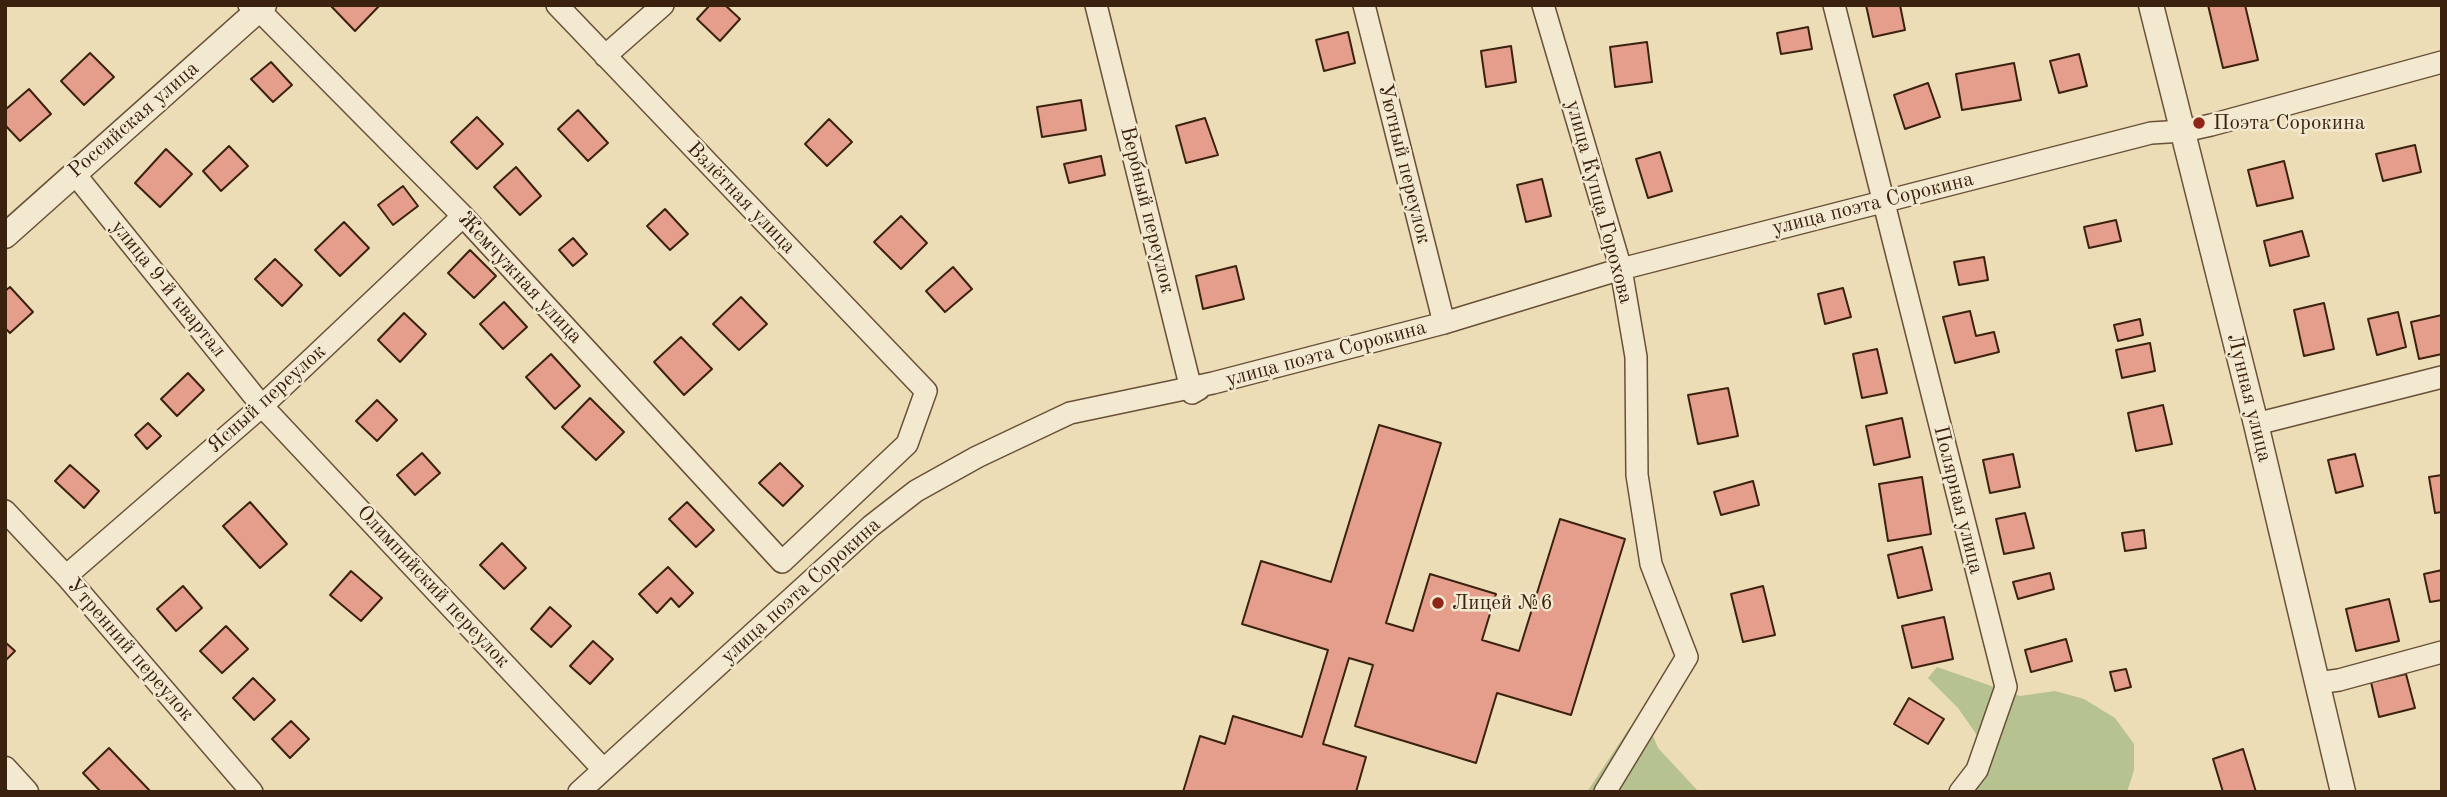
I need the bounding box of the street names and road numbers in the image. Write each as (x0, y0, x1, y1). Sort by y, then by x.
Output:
street label: Российская улица (63, 56, 205, 184)
street label: Уютный переулок (1372, 81, 1436, 247)
street label: улица Купца Горохова (1560, 97, 1638, 307)
street label: Вербный переулок (1114, 124, 1180, 296)
street label: Взлётная улица (681, 137, 801, 259)
street label: улица поэта Сорокина (1770, 167, 1976, 241)
street label: Жемчужная улица (452, 207, 588, 349)
street label: улица 9-й квартал (105, 215, 231, 363)
street label: улица поэта Сорокина (1223, 315, 1429, 393)
street label: Лунная улица (2221, 331, 2277, 465)
street label: Ясный переулок (203, 339, 331, 459)
street label: Полярная улица (1927, 423, 1989, 577)
street label: Олимпийский переулок (351, 500, 515, 674)
street label: улица поэта Сорокина (716, 513, 886, 669)
street label: Утренний переулок (61, 573, 199, 727)

